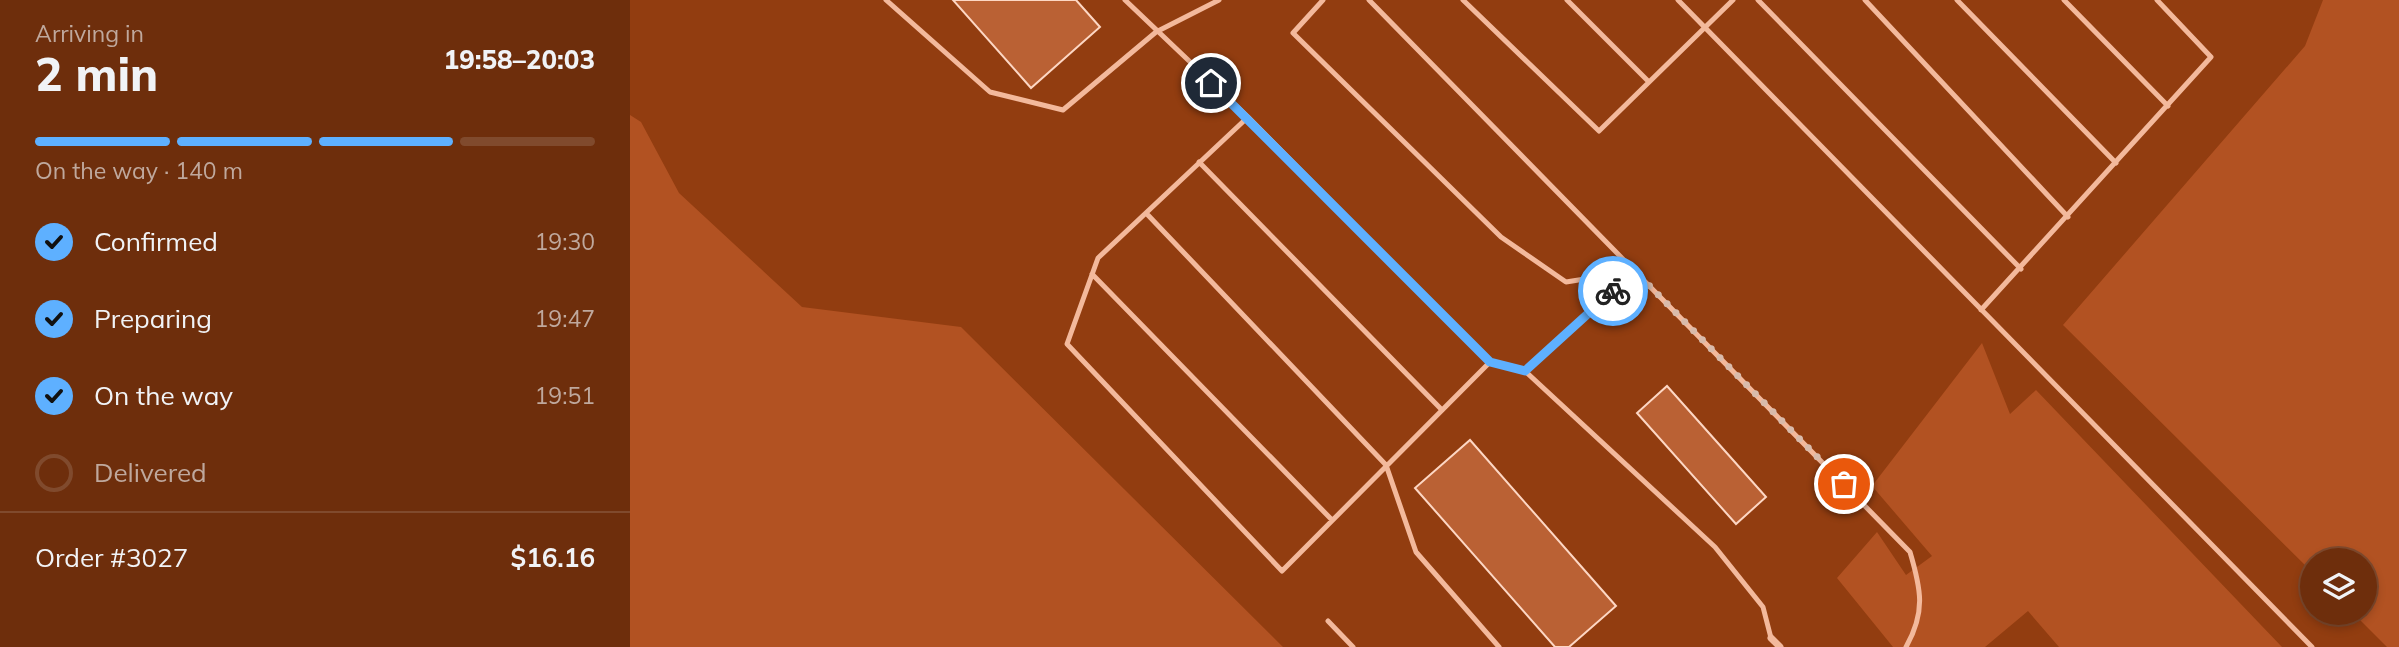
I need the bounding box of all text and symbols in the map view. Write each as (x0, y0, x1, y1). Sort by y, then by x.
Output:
text: Arriving in (35, 19, 144, 48)
text: 19:58–20:03 (444, 43, 595, 76)
text: 2 min (35, 45, 158, 103)
pin (1181, 53, 1241, 113)
icon: home (1192, 64, 1230, 102)
text: On the way · 140 m (35, 156, 243, 185)
icon: check (35, 223, 73, 261)
text: Confirmed (94, 225, 218, 258)
text: 19:30 (535, 227, 595, 256)
courier (1578, 256, 1648, 326)
icon: bike (1594, 272, 1632, 310)
icon: check (35, 300, 73, 338)
text: Preparing (94, 302, 212, 335)
text: 19:47 (535, 304, 595, 333)
icon: check (35, 377, 73, 415)
text: On the way (94, 379, 233, 412)
text: 19:51 (535, 381, 595, 410)
pin (1814, 454, 1874, 514)
text: Delivered (94, 456, 207, 489)
icon: bag (1825, 465, 1863, 503)
text: Order #3027 (35, 541, 188, 574)
text: $16.16 (511, 541, 595, 574)
map controls (2300, 548, 2377, 625)
button: layers (2300, 548, 2377, 625)

